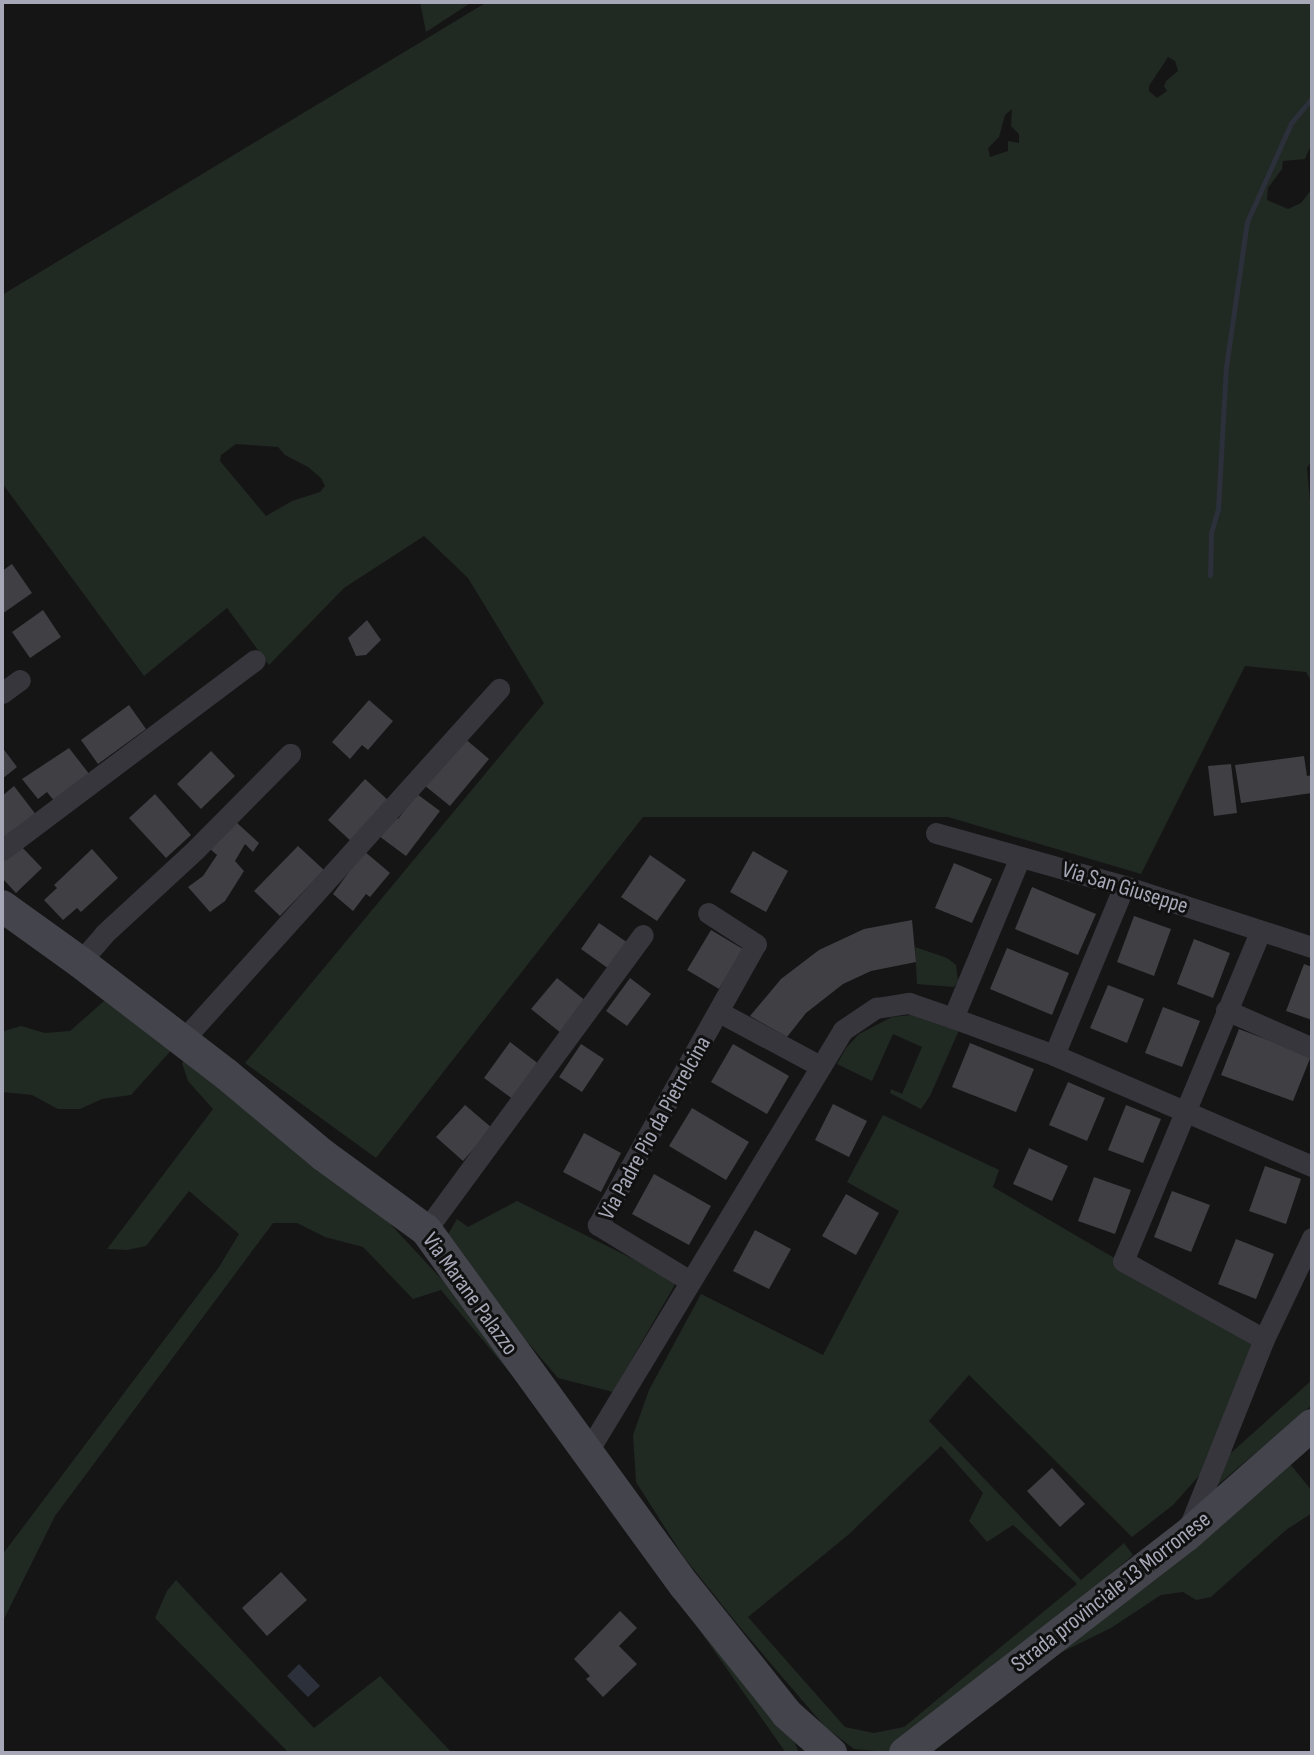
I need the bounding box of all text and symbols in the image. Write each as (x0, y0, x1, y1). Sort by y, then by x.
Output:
street label: Via San Giuseppe (1059, 856, 1191, 920)
street label: Via Padre Pio da Pietrelcina (593, 1031, 717, 1225)
street label: Via Marane Palazzo (416, 1227, 524, 1361)
street label: Strada provinciale 13 Morronese (1006, 1506, 1216, 1678)

